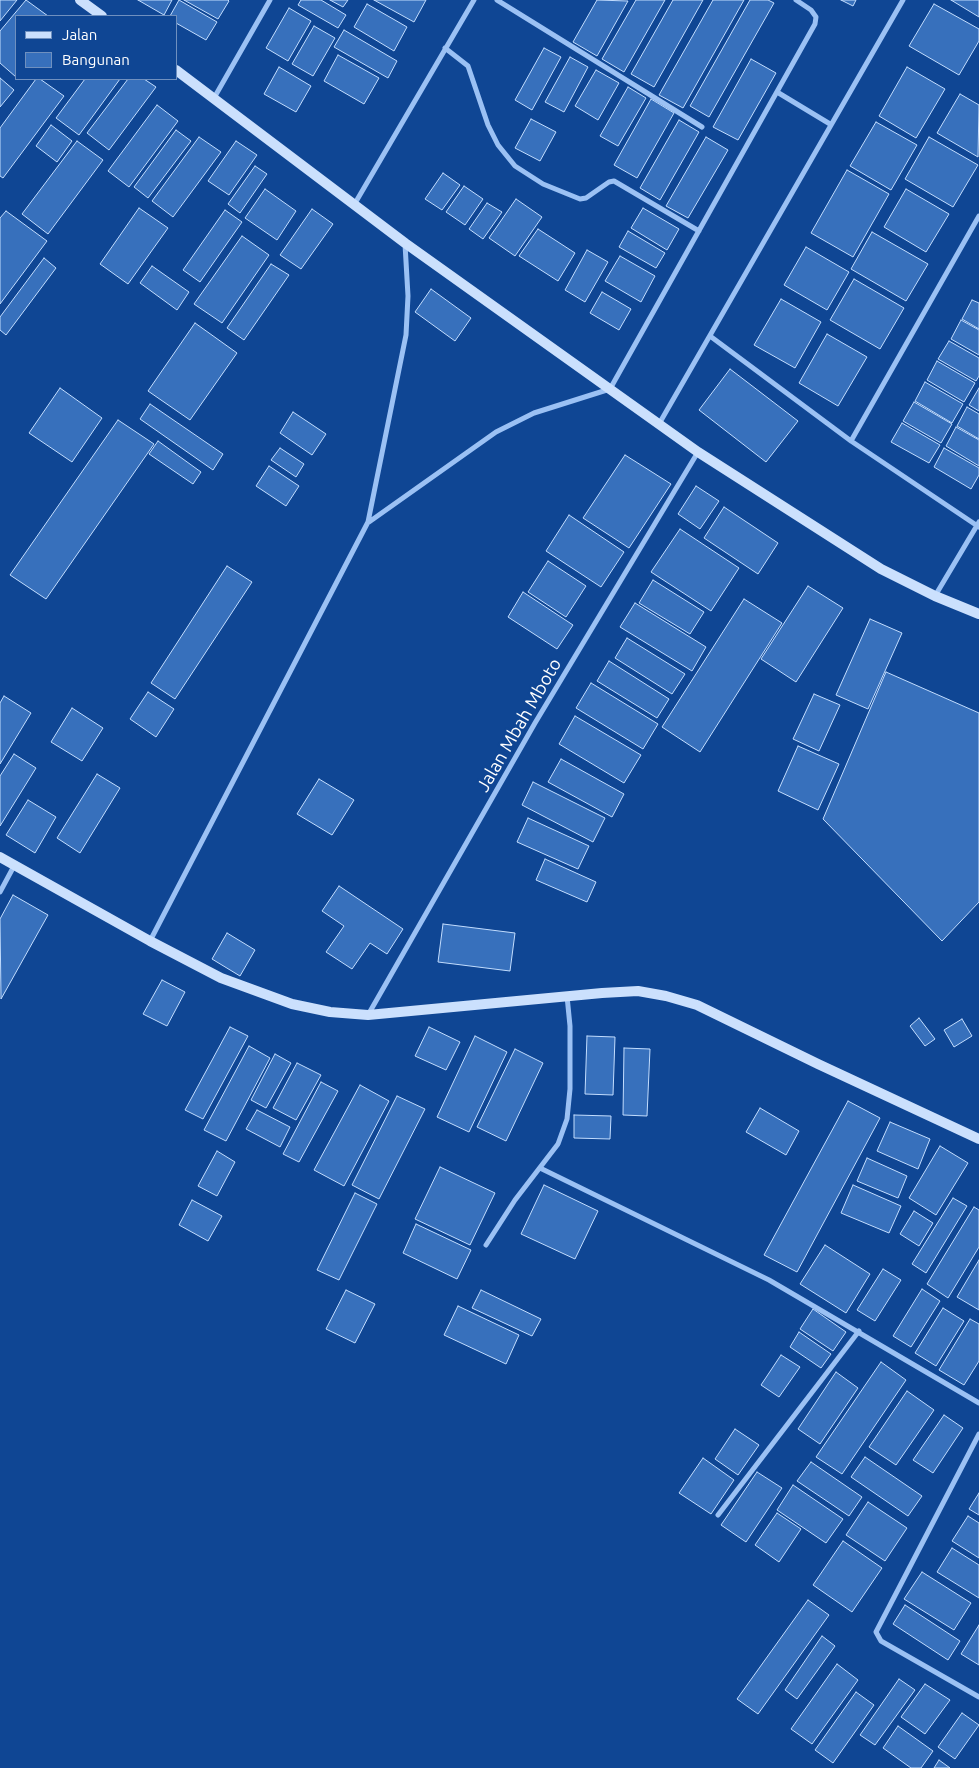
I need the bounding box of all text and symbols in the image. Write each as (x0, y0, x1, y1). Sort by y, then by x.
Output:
legend (15, 15, 178, 80)
text: Jalan (62, 26, 97, 43)
text: Bangunan (62, 51, 130, 68)
street label: Jalan Mbah Mboto (472, 654, 566, 796)

